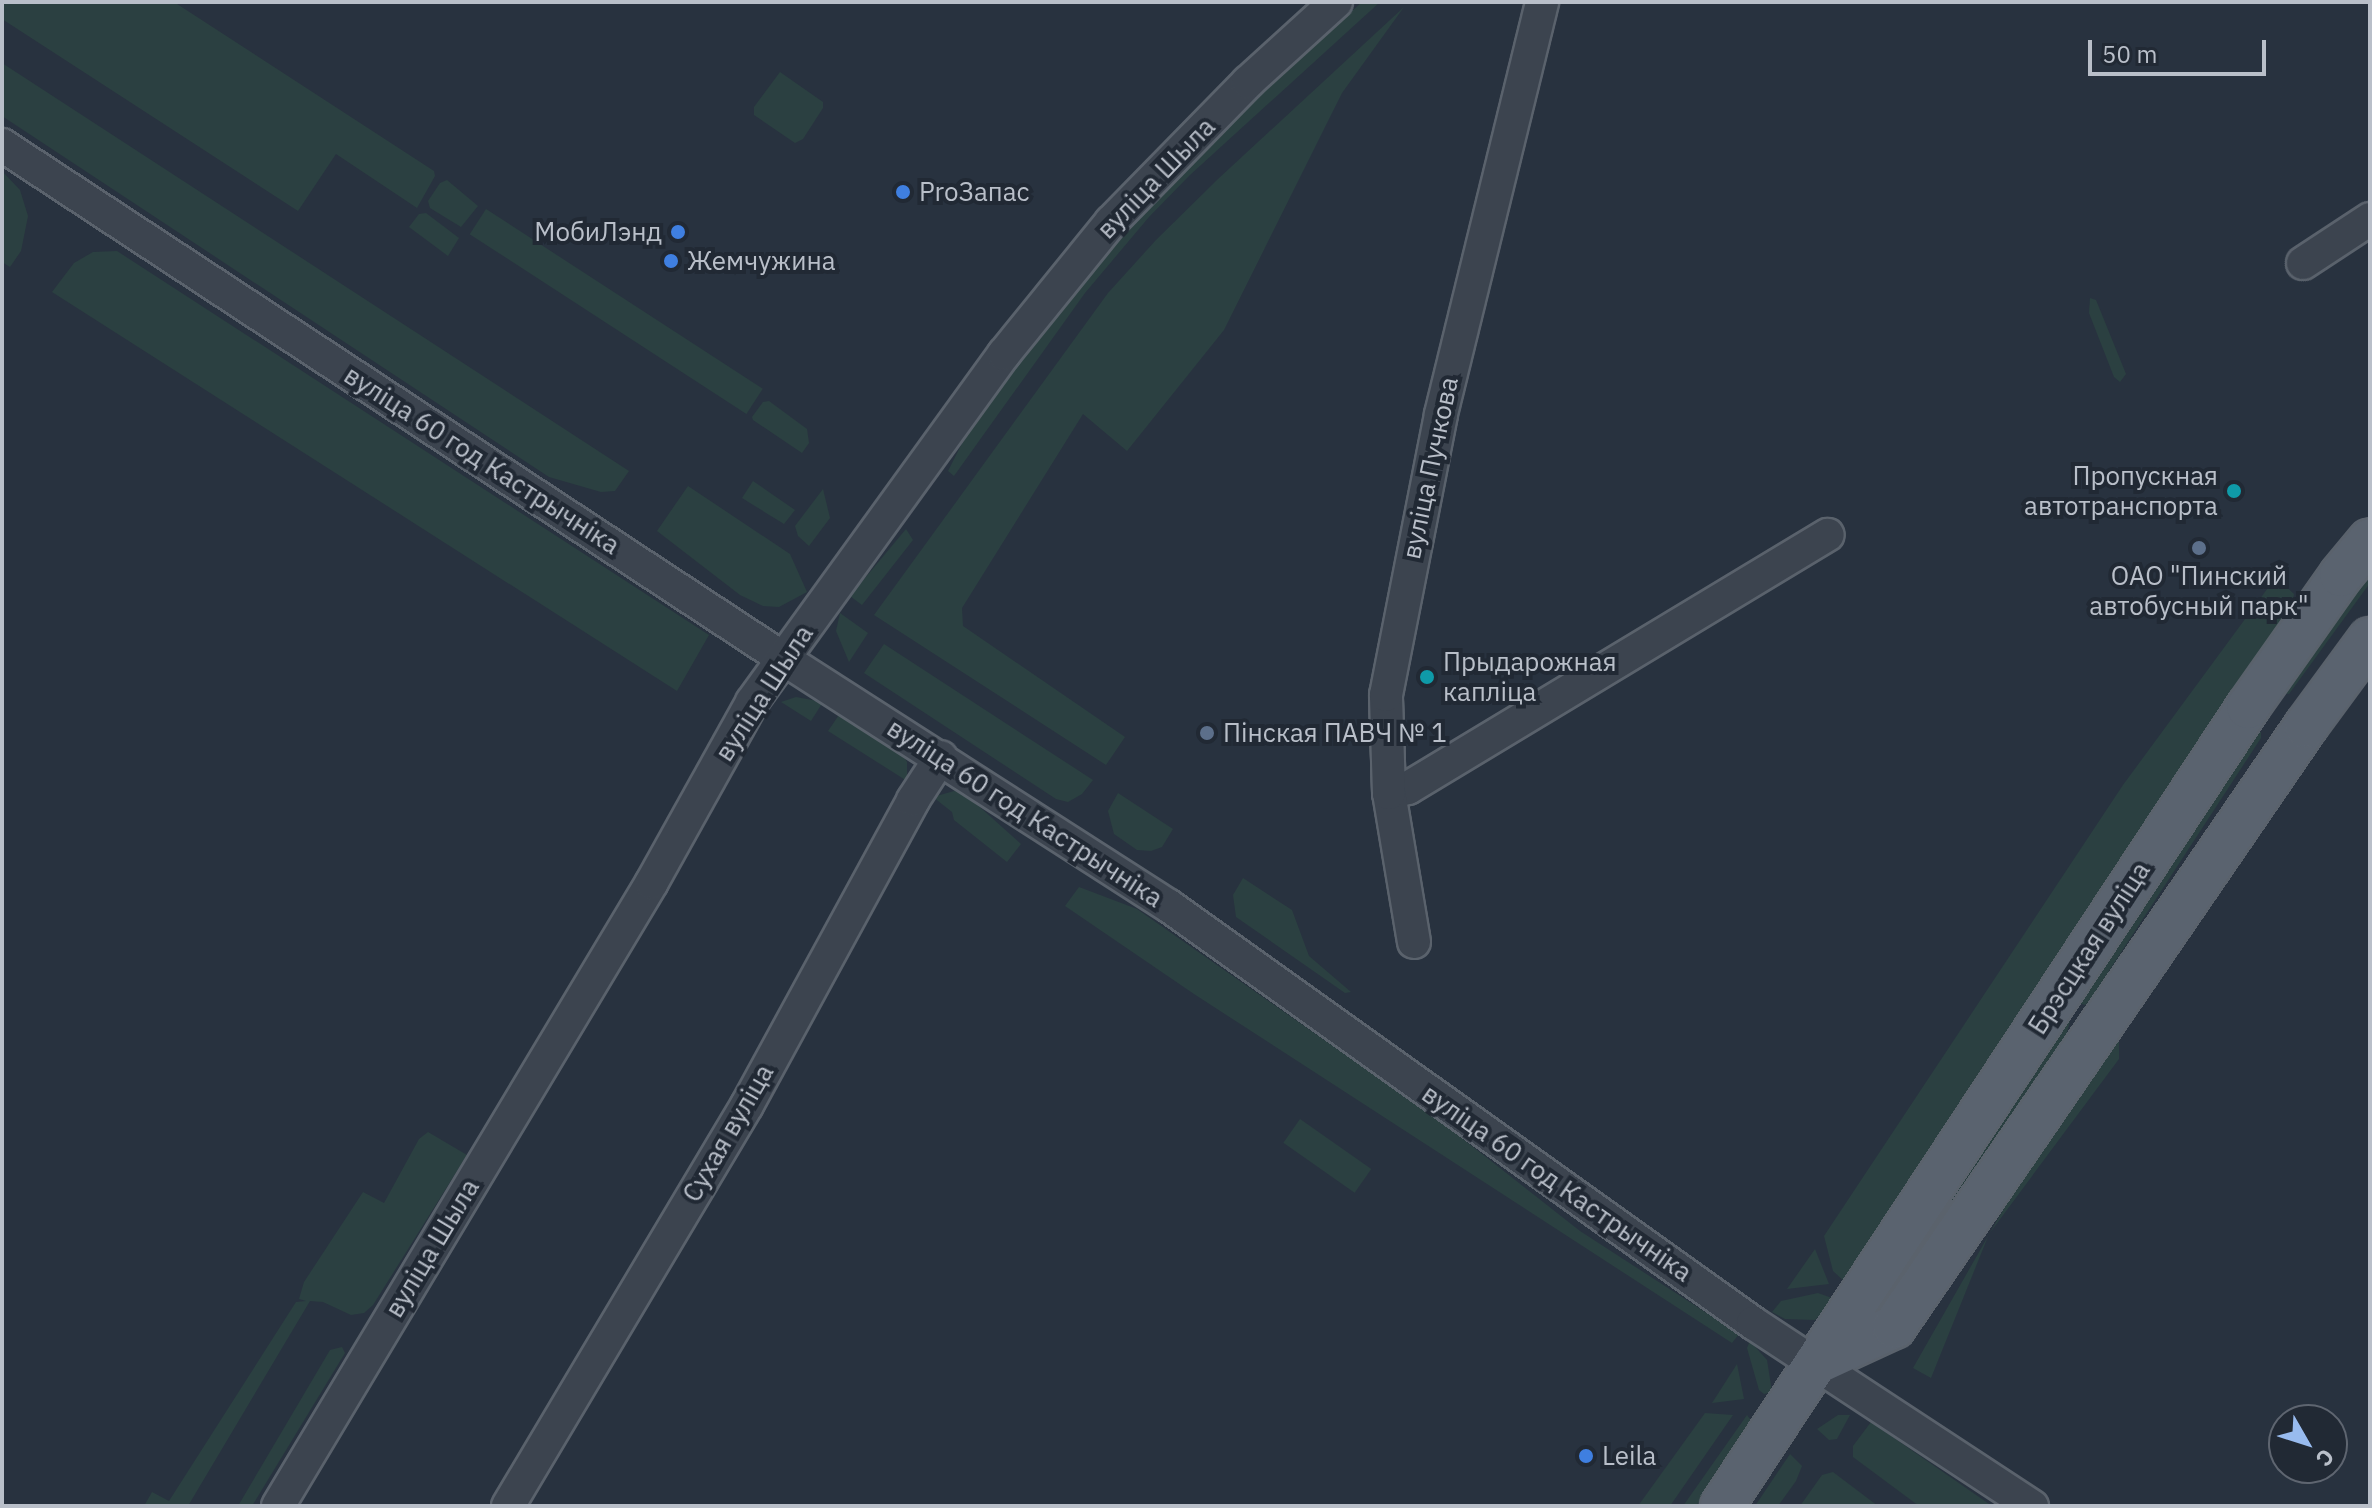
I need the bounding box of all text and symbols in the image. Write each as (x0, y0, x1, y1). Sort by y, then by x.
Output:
scale bar (2092, 24, 2270, 74)
text: 50 m (2102, 38, 2157, 70)
street label: вуліца Шыла (1091, 111, 1221, 245)
place label: ProЗапас (919, 176, 1030, 208)
marker: ProЗапас (894, 183, 912, 201)
place label: МобиЛэнд (534, 216, 662, 248)
marker: МобиЛэнд (669, 223, 687, 241)
place label: Жемчужина (687, 245, 836, 277)
marker: Жемчужина (662, 252, 680, 270)
street label: вуліца 60 год Кастрычніка (338, 359, 626, 561)
street label: вуліца Пучкова (1395, 374, 1465, 562)
place label: Пропускная автотранспорта (2024, 460, 2218, 522)
marker: Пропускная автотранспорта (2225, 482, 2243, 500)
marker: ОАО "Пинский автобусный парк" (2190, 539, 2208, 557)
place label: ОАО "Пинский автобусный парк" (2089, 560, 2309, 622)
street label: вуліца Шыла (708, 619, 820, 767)
place label: Прыдарожная капліца (1443, 646, 1617, 708)
marker: Прыдарожная капліца (1418, 668, 1436, 686)
street label: вуліца 60 год Кастрычніка (881, 712, 1169, 914)
place label: Пінская ПАВЧ № 1 (1223, 717, 1447, 749)
marker: Пінская ПАВЧ № 1 (1198, 724, 1216, 742)
street label: Брэсцкая вуліца (2022, 856, 2156, 1040)
street label: Сухая вуліца (676, 1059, 780, 1207)
street label: вуліца 60 год Кастрычніка (1416, 1078, 1698, 1288)
street label: вуліца Шыла (378, 1173, 486, 1323)
north arrow (2268, 1404, 2348, 1484)
place label: Leila (1602, 1440, 1656, 1472)
text: С (2310, 1443, 2341, 1473)
marker: Leila (1577, 1447, 1595, 1465)

